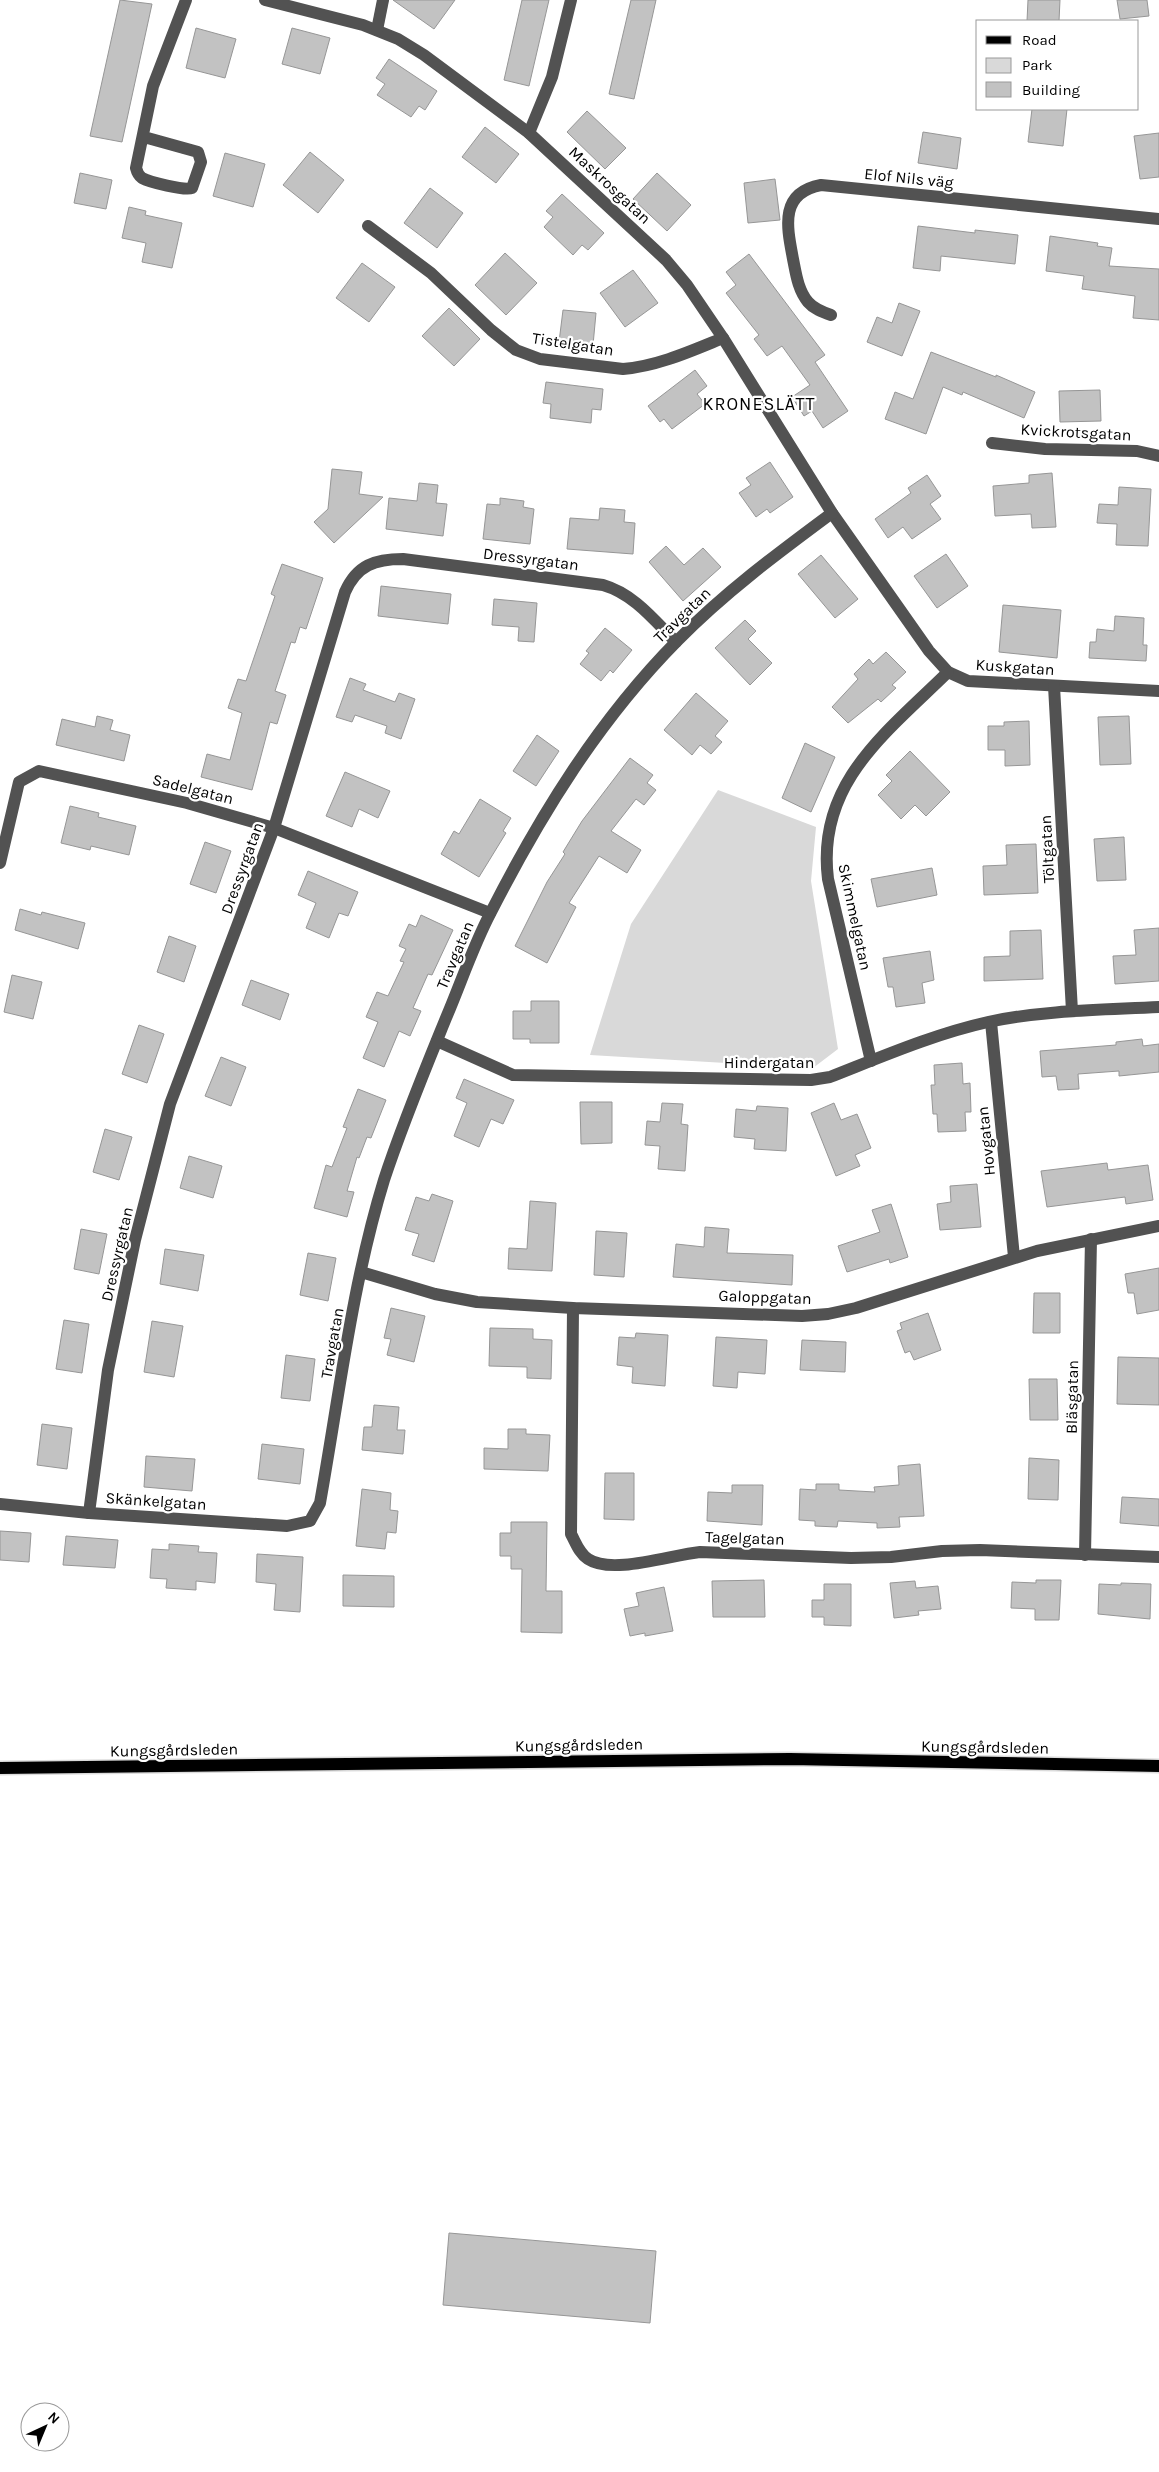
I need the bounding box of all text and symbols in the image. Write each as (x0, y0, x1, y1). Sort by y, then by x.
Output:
legend (976, 20, 1139, 110)
text: Road (1022, 31, 1057, 49)
text: Park (1022, 56, 1052, 74)
text: Building (1022, 81, 1080, 99)
street label: Maskrosgatan (565, 142, 655, 228)
street label: Elof Nils väg (863, 164, 955, 192)
street label: Tistelgatan (531, 328, 615, 360)
district label: KRONESLÄTT (703, 393, 815, 415)
street label: Kvickrotsgatan (1020, 420, 1132, 444)
street label: Dressyrgatan (482, 544, 580, 574)
street label: Travgatan (650, 583, 714, 647)
street label: Kuskgatan (975, 655, 1055, 679)
street label: Sadelgatan (150, 770, 236, 808)
street label: Töltgatan (1036, 814, 1058, 884)
street label: Dressyrgatan (217, 819, 267, 917)
street label: Skimmelgatan (834, 862, 876, 972)
street label: Travgatan (432, 918, 478, 992)
street label: Hindergatan (724, 1053, 814, 1072)
street label: Hovgatan (973, 1105, 999, 1177)
street label: Dressyrgatan (97, 1205, 137, 1303)
street label: Galoppgatan (718, 1286, 812, 1308)
street label: Travgatan (316, 1306, 348, 1380)
street label: Bläsgatan (1062, 1360, 1082, 1434)
street label: Skänkelgatan (105, 1488, 207, 1514)
street label: Tagelgatan (705, 1527, 785, 1549)
street label: Kungsgårdsleden (515, 1734, 643, 1756)
street label: Kungsgårdsleden (921, 1736, 1049, 1758)
street label: Kungsgårdsleden (110, 1739, 238, 1761)
north arrow (20, 2402, 70, 2452)
text: N (44, 2408, 63, 2428)

